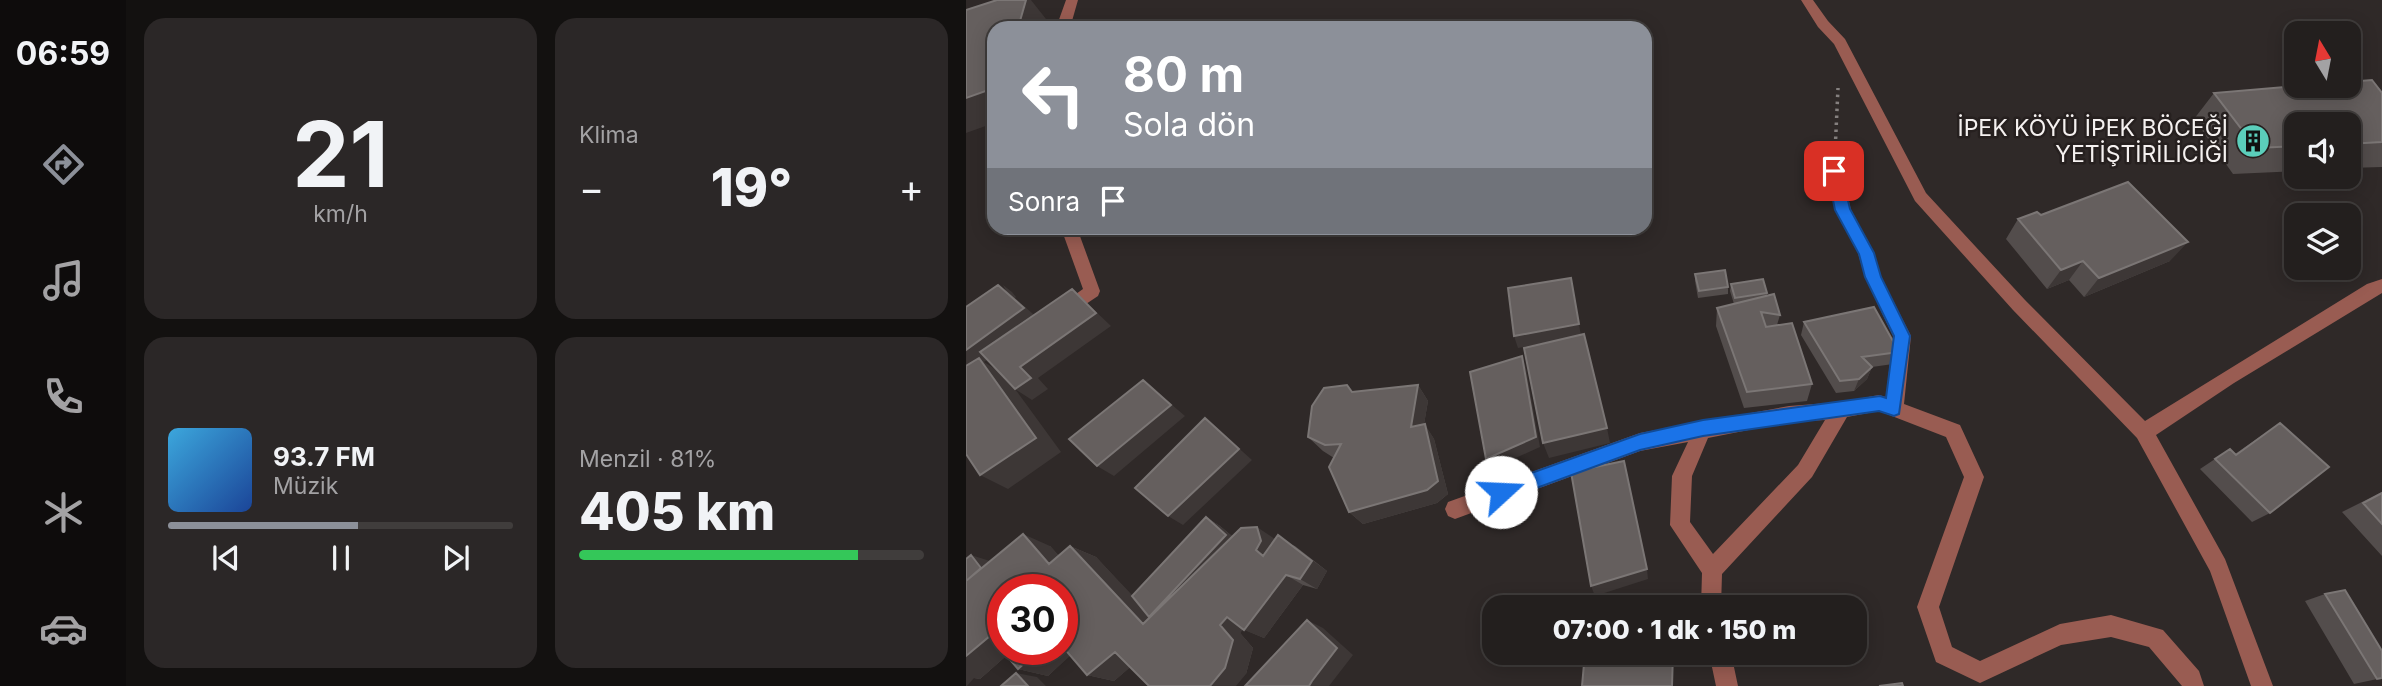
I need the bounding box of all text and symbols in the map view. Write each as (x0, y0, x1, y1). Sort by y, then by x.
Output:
north arrow (2284, 21, 2361, 98)
map controls (2284, 21, 2361, 280)
text: 06:59 (16, 34, 110, 73)
text: 80 m (1123, 45, 1244, 104)
icon: left (1008, 49, 1099, 140)
text: 21 (292, 99, 389, 209)
text: Sola dön (1123, 105, 1255, 144)
button: sound (2284, 112, 2361, 189)
place label: İPEK KÖYÜ İPEK BÖCEĞİ YETİŞTİRİLİCİĞİ (1957, 114, 2228, 168)
text: Klima (579, 121, 639, 149)
building icon: İPEK KÖYÜ İPEK BÖCEĞİ YETİŞTİRİLİCİĞİ (2234, 122, 2272, 160)
icon: directions (39, 140, 88, 189)
pin (1804, 141, 1864, 201)
icon: arrive (1815, 152, 1853, 190)
text: 19° (711, 156, 792, 219)
text: − (579, 165, 604, 211)
text: + (899, 165, 924, 211)
icon: arrive (1094, 182, 1132, 220)
text: Sonra (1008, 186, 1080, 217)
text: km/h (313, 200, 368, 228)
button: layers (2284, 203, 2361, 280)
icon: music (39, 256, 88, 305)
icon: phone (39, 372, 88, 421)
text: 93.7 FM (273, 441, 375, 472)
text: Menzil · 81% (579, 445, 716, 473)
position arrow (1464, 455, 1538, 529)
text: Müzik (273, 472, 338, 500)
text: 405 km (579, 480, 775, 543)
icon: climate (39, 488, 88, 537)
icon: previous (207, 539, 245, 577)
icon: pause (322, 539, 360, 577)
icon: next (437, 539, 475, 577)
speed limit sign: 30 (987, 574, 1078, 665)
icon: car (39, 604, 88, 653)
text: 07:00 · 1 dk · 150 m (1553, 614, 1796, 645)

